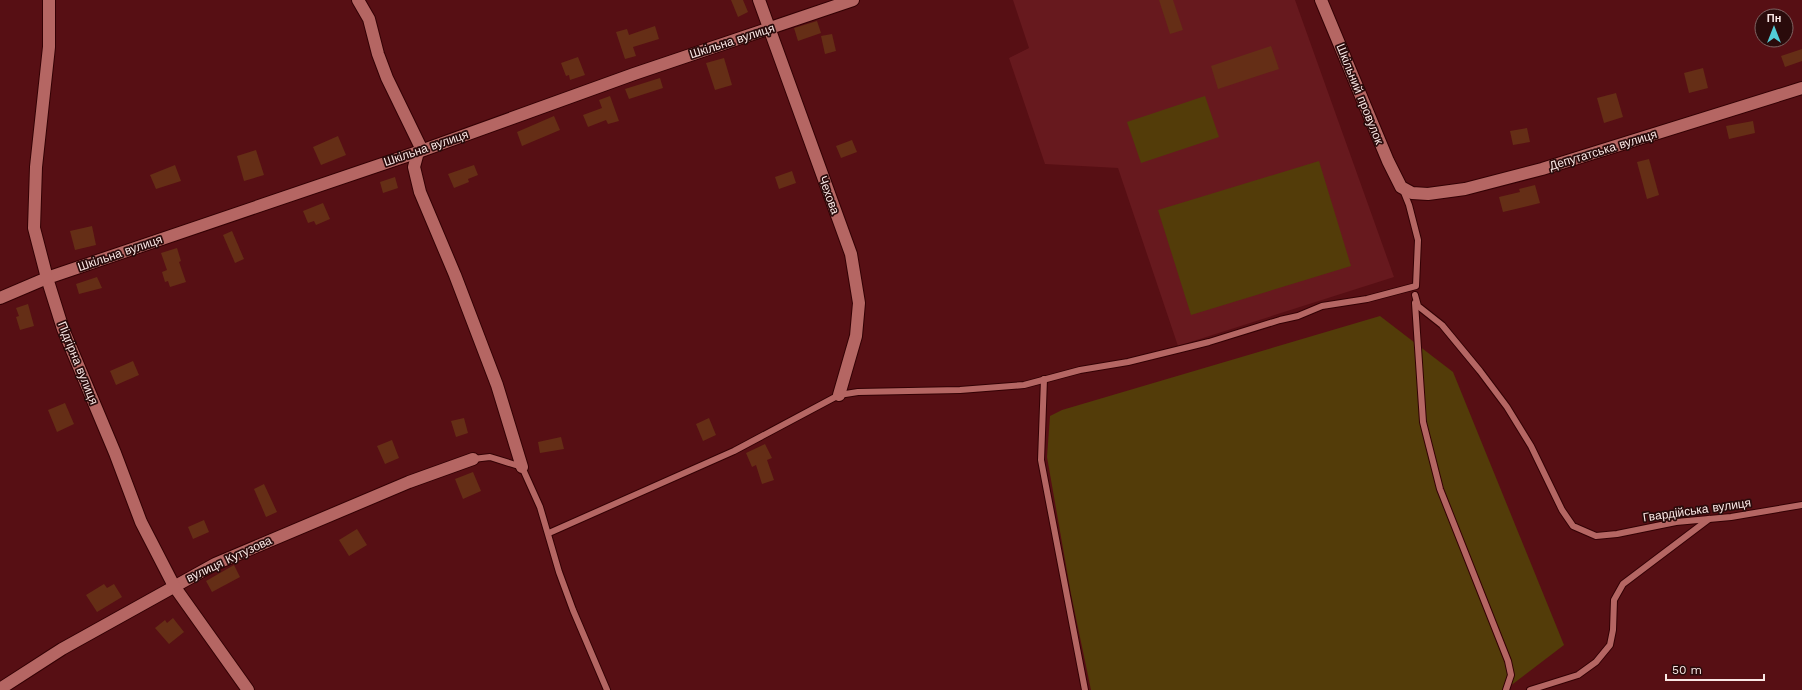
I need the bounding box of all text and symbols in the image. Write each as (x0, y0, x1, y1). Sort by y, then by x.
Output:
north arrow (1754, 8, 1794, 48)
text: Пн (1767, 12, 1781, 25)
street label: Шкільна вулиця (688, 21, 776, 61)
street label: Шкільний провулок (1333, 42, 1387, 147)
street label: Шкільна вулиця (382, 127, 470, 169)
street label: Депутатська вулиця (1547, 127, 1659, 173)
street label: Чехова (816, 174, 843, 216)
street label: Шкільна вулиця (76, 232, 164, 274)
street label: Підгірна вулиця (55, 319, 101, 407)
street label: Гвардійська вулиця (1642, 495, 1752, 525)
street label: вулиця Кутузова (184, 533, 274, 585)
scale bar (1666, 656, 1764, 682)
text: 50 m (1672, 663, 1702, 677)

